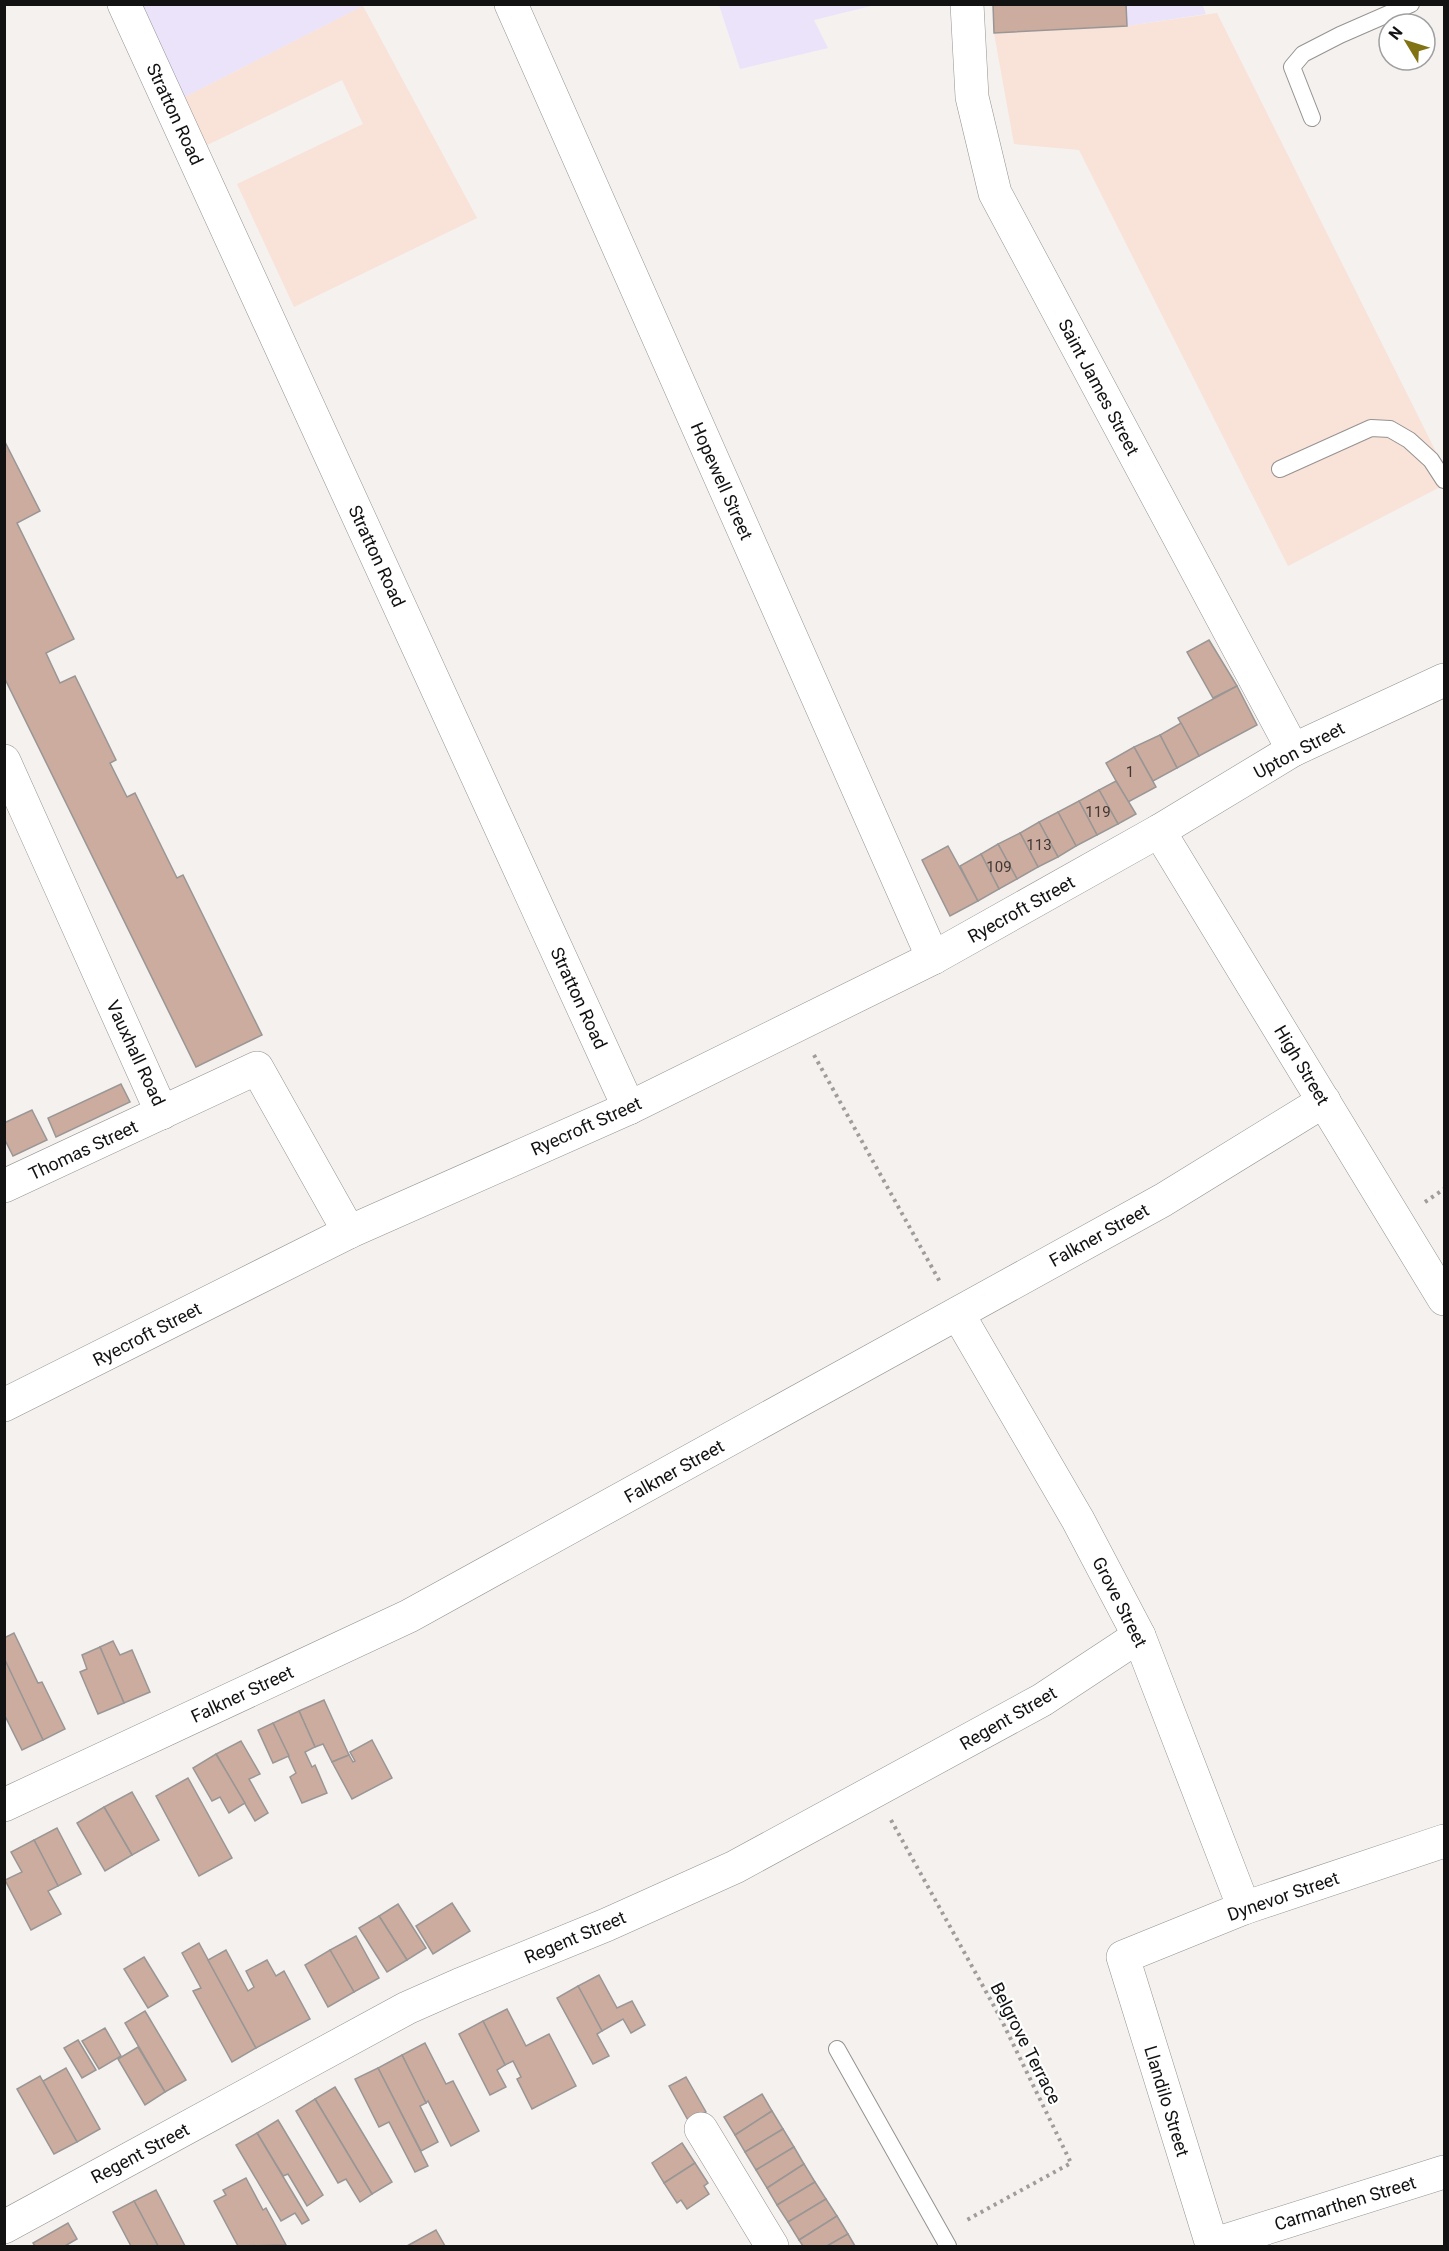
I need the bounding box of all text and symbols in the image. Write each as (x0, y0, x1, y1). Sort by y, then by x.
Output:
north arrow (1377, 12, 1437, 72)
text: N (1385, 23, 1407, 43)
street label: Stratton Road (142, 60, 208, 168)
street label: Saint James Street (1054, 315, 1144, 459)
street label: Hopewell Street (687, 419, 757, 543)
street label: Stratton Road (344, 502, 410, 610)
street label: Upton Street (1250, 717, 1348, 783)
house number: 1 (1126, 763, 1134, 781)
house number: 119 (1085, 803, 1111, 821)
house number: 113 (1026, 836, 1052, 854)
house number: 109 (986, 858, 1012, 876)
street label: Ryecroft Street (964, 871, 1078, 947)
street label: Stratton Road (546, 944, 612, 1052)
street label: Vauxhall Road (102, 997, 170, 1109)
street label: High Street (1270, 1021, 1334, 1109)
street label: Ryecroft Street (527, 1092, 645, 1160)
street label: Thomas Street (25, 1116, 141, 1184)
street label: Falkner Street (1046, 1199, 1152, 1271)
street label: Ryecroft Street (89, 1298, 205, 1370)
street label: Falkner Street (621, 1435, 727, 1507)
street label: Grove Street (1088, 1553, 1152, 1651)
street label: Falkner Street (187, 1661, 297, 1727)
street label: Regent Street (956, 1682, 1060, 1754)
street label: Dynevor Street (1224, 1867, 1342, 1925)
street label: Regent Street (521, 1906, 629, 1968)
street label: Belgrove Terrace (986, 1979, 1066, 2107)
street label: Llandilo Street (1140, 2043, 1194, 2159)
street label: Regent Street (87, 2118, 193, 2188)
street label: Carmarthen Street (1272, 2171, 1418, 2235)

